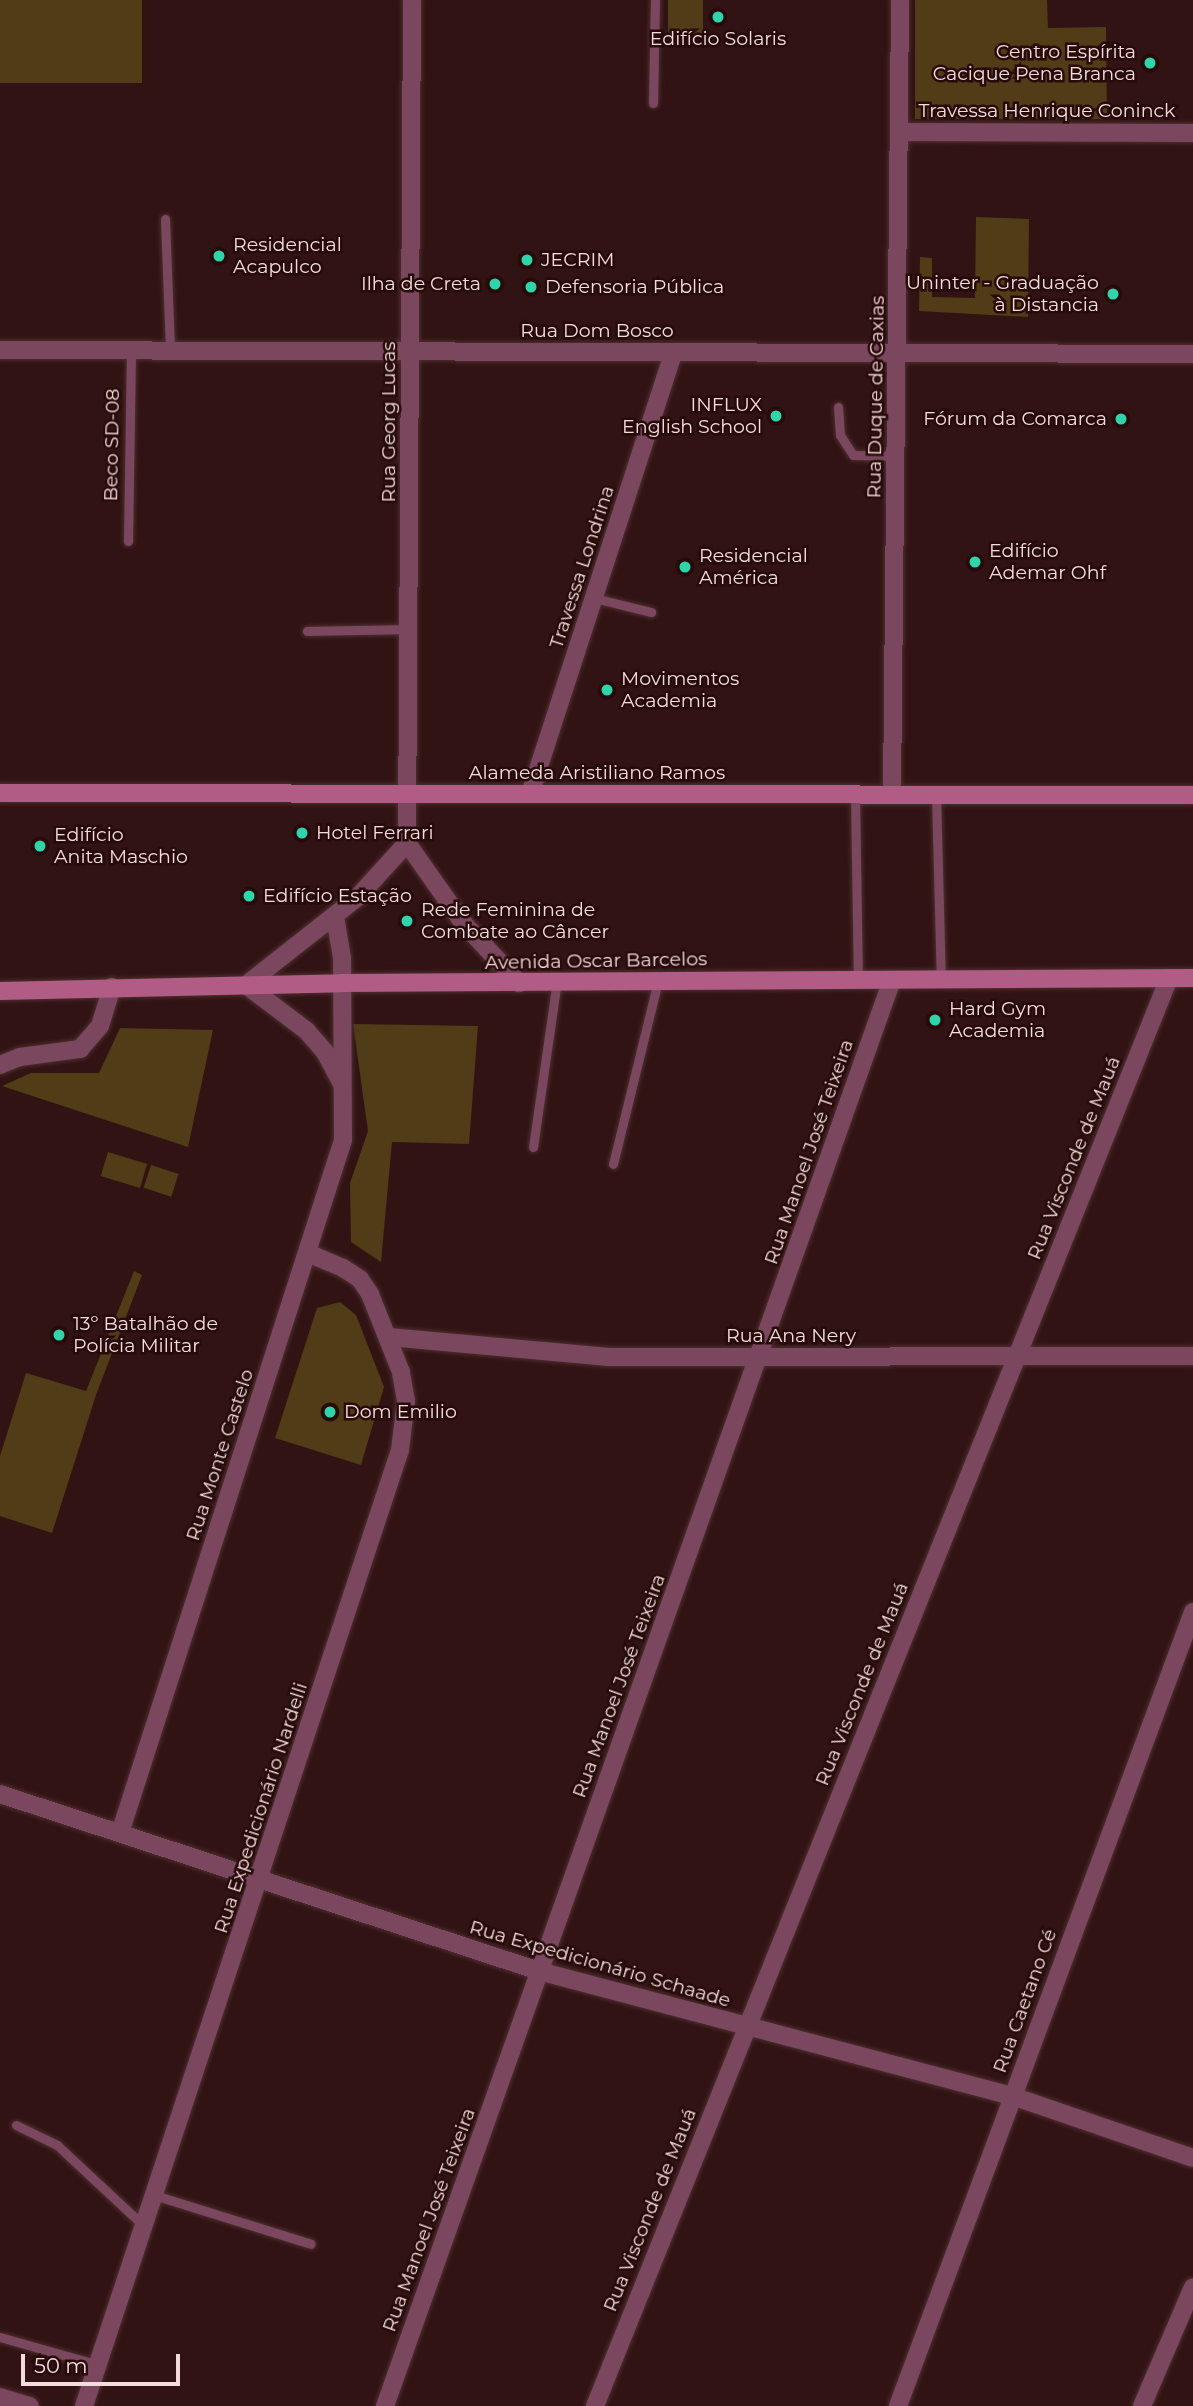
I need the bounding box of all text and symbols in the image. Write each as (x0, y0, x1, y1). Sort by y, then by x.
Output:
marker: Edifício Solaris (710, 9, 726, 25)
place label: Edifício Solaris (650, 28, 786, 50)
place label: Centro Espírita Cacique Pena Branca (933, 41, 1136, 85)
marker: Centro Espírita Cacique Pena Branca (1142, 55, 1158, 71)
street label: Travessa Henrique Coninck (919, 100, 1175, 122)
place label: Residencial Acapulco (233, 234, 342, 278)
marker: Residencial Acapulco (211, 248, 227, 264)
place label: JECRIM (541, 249, 614, 271)
marker: JECRIM (519, 252, 535, 268)
place label: Uninter - Graduação à Distancia (906, 272, 1099, 316)
place label: Ilha de Creta (361, 273, 481, 295)
marker: Ilha de Creta (487, 276, 503, 292)
place label: Defensoria Pública (545, 276, 724, 298)
marker: Defensoria Pública (523, 279, 539, 295)
marker: Uninter - Graduação à Distancia (1105, 286, 1121, 302)
street label: Rua Duque de Caxias (863, 295, 889, 499)
street label: Rua Dom Bosco (520, 320, 674, 342)
street label: Rua Georg Lucas (378, 341, 400, 503)
street label: Beco SD-08 (100, 388, 124, 502)
place label: INFLUX English School (622, 394, 762, 438)
marker: INFLUX English School (768, 408, 784, 424)
place label: Fórum da Comarca (923, 408, 1107, 430)
marker: Fórum da Comarca (1113, 411, 1129, 427)
street label: Travessa Londrina (545, 483, 619, 651)
place label: Edifício Ademar Ohf (989, 540, 1106, 584)
place label: Residencial América (699, 545, 808, 589)
marker: Edifício Ademar Ohf (967, 554, 983, 570)
marker: Residencial América (677, 559, 693, 575)
place label: Movimentos Academia (621, 668, 739, 712)
marker: Movimentos Academia (599, 682, 615, 698)
street label: Alameda Aristiliano Ramos (469, 762, 725, 784)
place label: Hotel Ferrari (316, 822, 434, 844)
place label: Edifício Anita Maschio (54, 824, 188, 868)
marker: Hotel Ferrari (294, 825, 310, 841)
marker: Edifício Anita Maschio (32, 838, 48, 854)
place label: Edifício Estação (263, 885, 412, 907)
marker: Edifício Estação (241, 888, 257, 904)
place label: Rede Feminina de Combate ao Câncer (421, 899, 609, 943)
marker: Rede Feminina de Combate ao Câncer (399, 913, 415, 929)
street label: Avenida Oscar Barcelos (485, 948, 707, 974)
place label: Hard Gym Academia (949, 998, 1046, 1042)
marker: Hard Gym Academia (927, 1012, 943, 1028)
street label: Rua Manoel José Teixeira (760, 1037, 858, 1267)
street label: Rua Visconde de Mauá (1023, 1053, 1125, 1263)
place label: 13º Batalhão de Polícia Militar (73, 1313, 218, 1357)
street label: Rua Ana Nery (726, 1325, 856, 1347)
marker: 13º Batalhão de Polícia Militar (51, 1327, 67, 1343)
street label: Rua Monte Castelo (181, 1366, 259, 1544)
place label: Dom Emilio (344, 1401, 457, 1423)
marker: Dom Emilio (322, 1404, 338, 1420)
street label: Rua Manoel José Teixeira (568, 1571, 670, 1801)
street label: Rua Visconde de Mauá (811, 1579, 913, 1789)
street label: Rua Expedicionário Nardelli (210, 1680, 312, 1936)
street label: Rua Expedicionário Schaade (467, 1916, 733, 2012)
street label: Rua Caetano Cé (988, 1926, 1062, 2076)
street label: Rua Manoel José Teixeira (378, 2105, 480, 2335)
street label: Rua Visconde de Mauá (599, 2105, 701, 2315)
scale bar (24, 2340, 184, 2384)
text: 50 m (34, 2353, 88, 2378)

